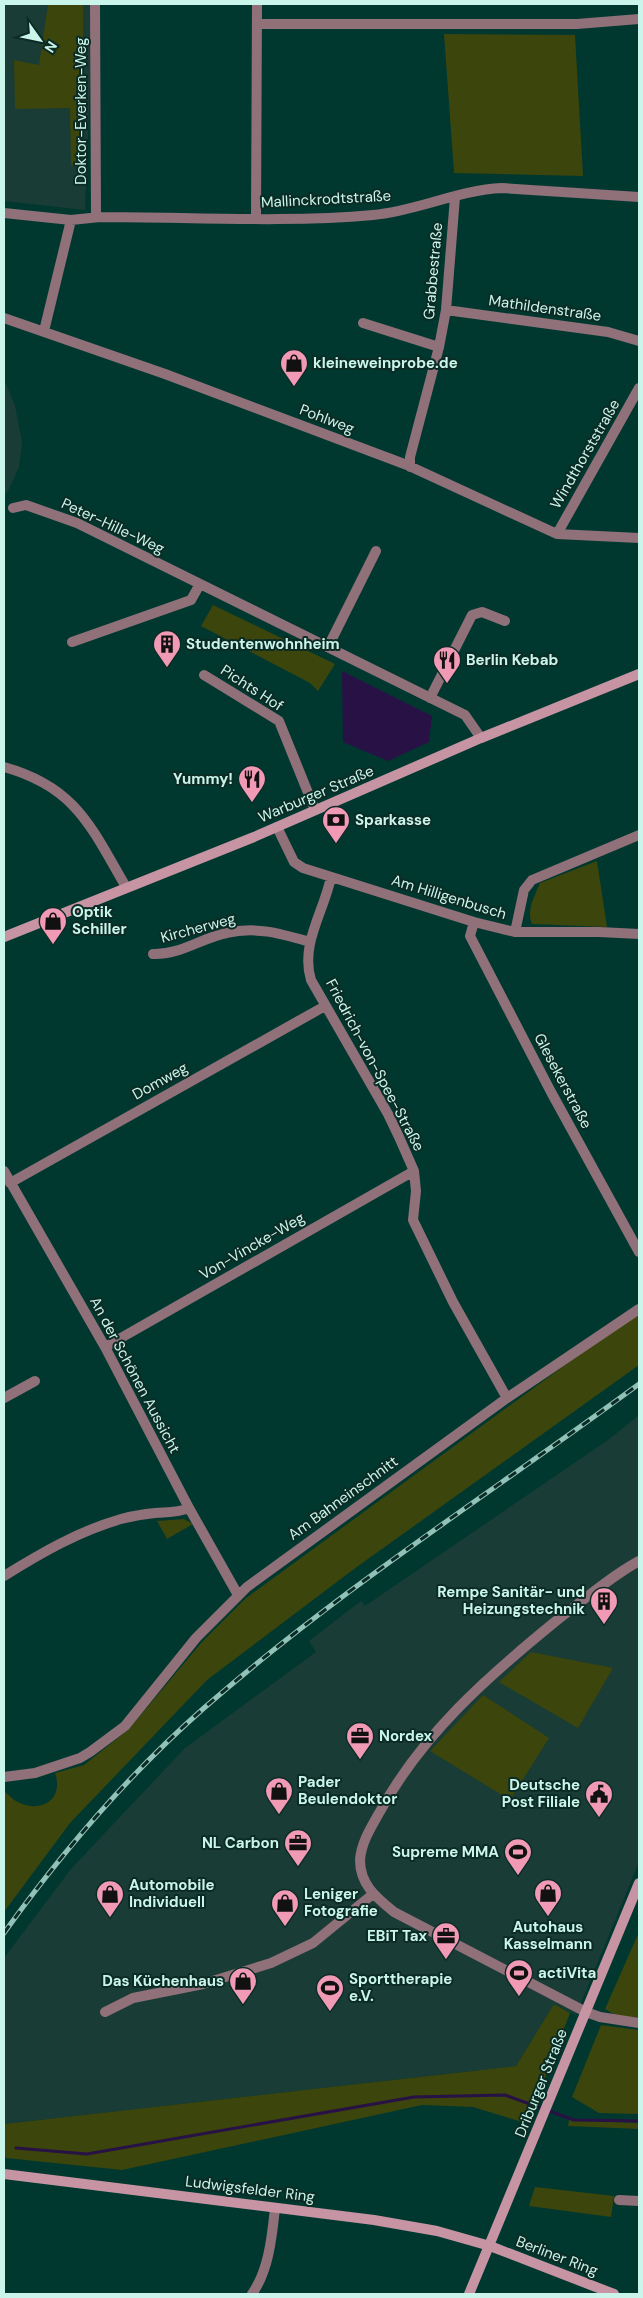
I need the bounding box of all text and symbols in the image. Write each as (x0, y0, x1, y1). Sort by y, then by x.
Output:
north arrow (15, 15, 65, 65)
street label: Doktor-Everken-Weg (71, 37, 91, 185)
text: N (41, 38, 61, 56)
street label: Mallinckrodtstraße (260, 186, 392, 212)
street label: Grabbestraße (419, 222, 447, 320)
street label: Mathildenstraße (487, 290, 603, 326)
shop icon: kleineweinprobe.de (279, 348, 309, 387)
place label: kleineweinprobe.de (313, 353, 458, 373)
street label: Windthorststraße (546, 396, 624, 512)
street label: Pohlweg (297, 399, 357, 439)
street label: Peter-Hille-Weg (58, 493, 168, 559)
building icon: Studentenwohnheim (152, 629, 182, 668)
place label: Studentenwohnheim (186, 634, 340, 654)
restaurant icon: Berlin Kebab (432, 645, 462, 684)
place label: Berlin Kebab (466, 650, 558, 670)
street label: Pichts Hof (217, 660, 287, 716)
street label: Warburger Straße (255, 761, 377, 827)
restaurant icon: Yummy! (237, 764, 267, 803)
place label: Yummy! (173, 769, 233, 789)
bank icon: Sparkasse (321, 805, 351, 844)
place label: Sparkasse (355, 810, 431, 830)
street label: Am Hilligenbusch (389, 870, 509, 924)
place label: Optik Schiller (72, 902, 127, 939)
shop icon: Optik Schiller (38, 906, 68, 945)
street label: Kircherweg (158, 908, 238, 948)
street label: Friedrich-von-Spee-Straße (321, 975, 429, 1155)
street label: Glesekerstraße (529, 1030, 597, 1132)
street label: Domweg (129, 1058, 191, 1104)
street label: Von-Vincke-Weg (196, 1208, 308, 1284)
street label: An der Schönen Aussicht (85, 1293, 185, 1457)
street label: Am Bahneinschnitt (284, 1451, 402, 1545)
place label: Rempe Sanitär- und Heizungstechnik (437, 1582, 585, 1619)
building icon: Rempe Sanitär- und Heizungstechnik (589, 1586, 619, 1625)
office icon: Nordex (345, 1721, 375, 1760)
place label: Nordex (379, 1726, 432, 1746)
place label: Pader Beulendoktor (298, 1772, 397, 1809)
place label: Deutsche Post Filiale (502, 1775, 580, 1812)
shop icon: Pader Beulendoktor (264, 1776, 294, 1815)
public building icon: Deutsche Post Filiale (584, 1779, 614, 1818)
office icon: NL Carbon (283, 1828, 313, 1867)
place label: NL Carbon (202, 1833, 279, 1853)
sports icon: Supreme MMA (503, 1837, 533, 1876)
place label: Supreme MMA (392, 1842, 499, 1862)
place label: Automobile Individuell (129, 1875, 214, 1912)
shop icon: Autohaus Kasselmann (533, 1878, 563, 1917)
shop icon: Automobile Individuell (95, 1879, 125, 1918)
place label: Leniger Fotografie (304, 1884, 378, 1921)
shop icon: Leniger Fotografie (270, 1888, 300, 1927)
place label: Autohaus Kasselmann (504, 1917, 592, 1954)
office icon: EBiT Tax (431, 1921, 461, 1960)
place label: EBiT Tax (367, 1926, 427, 1946)
sports icon: actiVita (504, 1958, 534, 1997)
place label: actiVita (538, 1963, 596, 1983)
shop icon: Das Küchenhaus (228, 1966, 258, 2005)
place label: Sporttherapie e.V. (349, 1969, 452, 2006)
place label: Das Küchenhaus (102, 1971, 224, 1991)
sports icon: Sporttherapie e.V. (315, 1973, 345, 2012)
street label: Driburger Straße (510, 2026, 572, 2140)
street label: Ludwigsfelder Ring (184, 2171, 316, 2207)
street label: Berliner Ring (513, 2231, 601, 2281)

